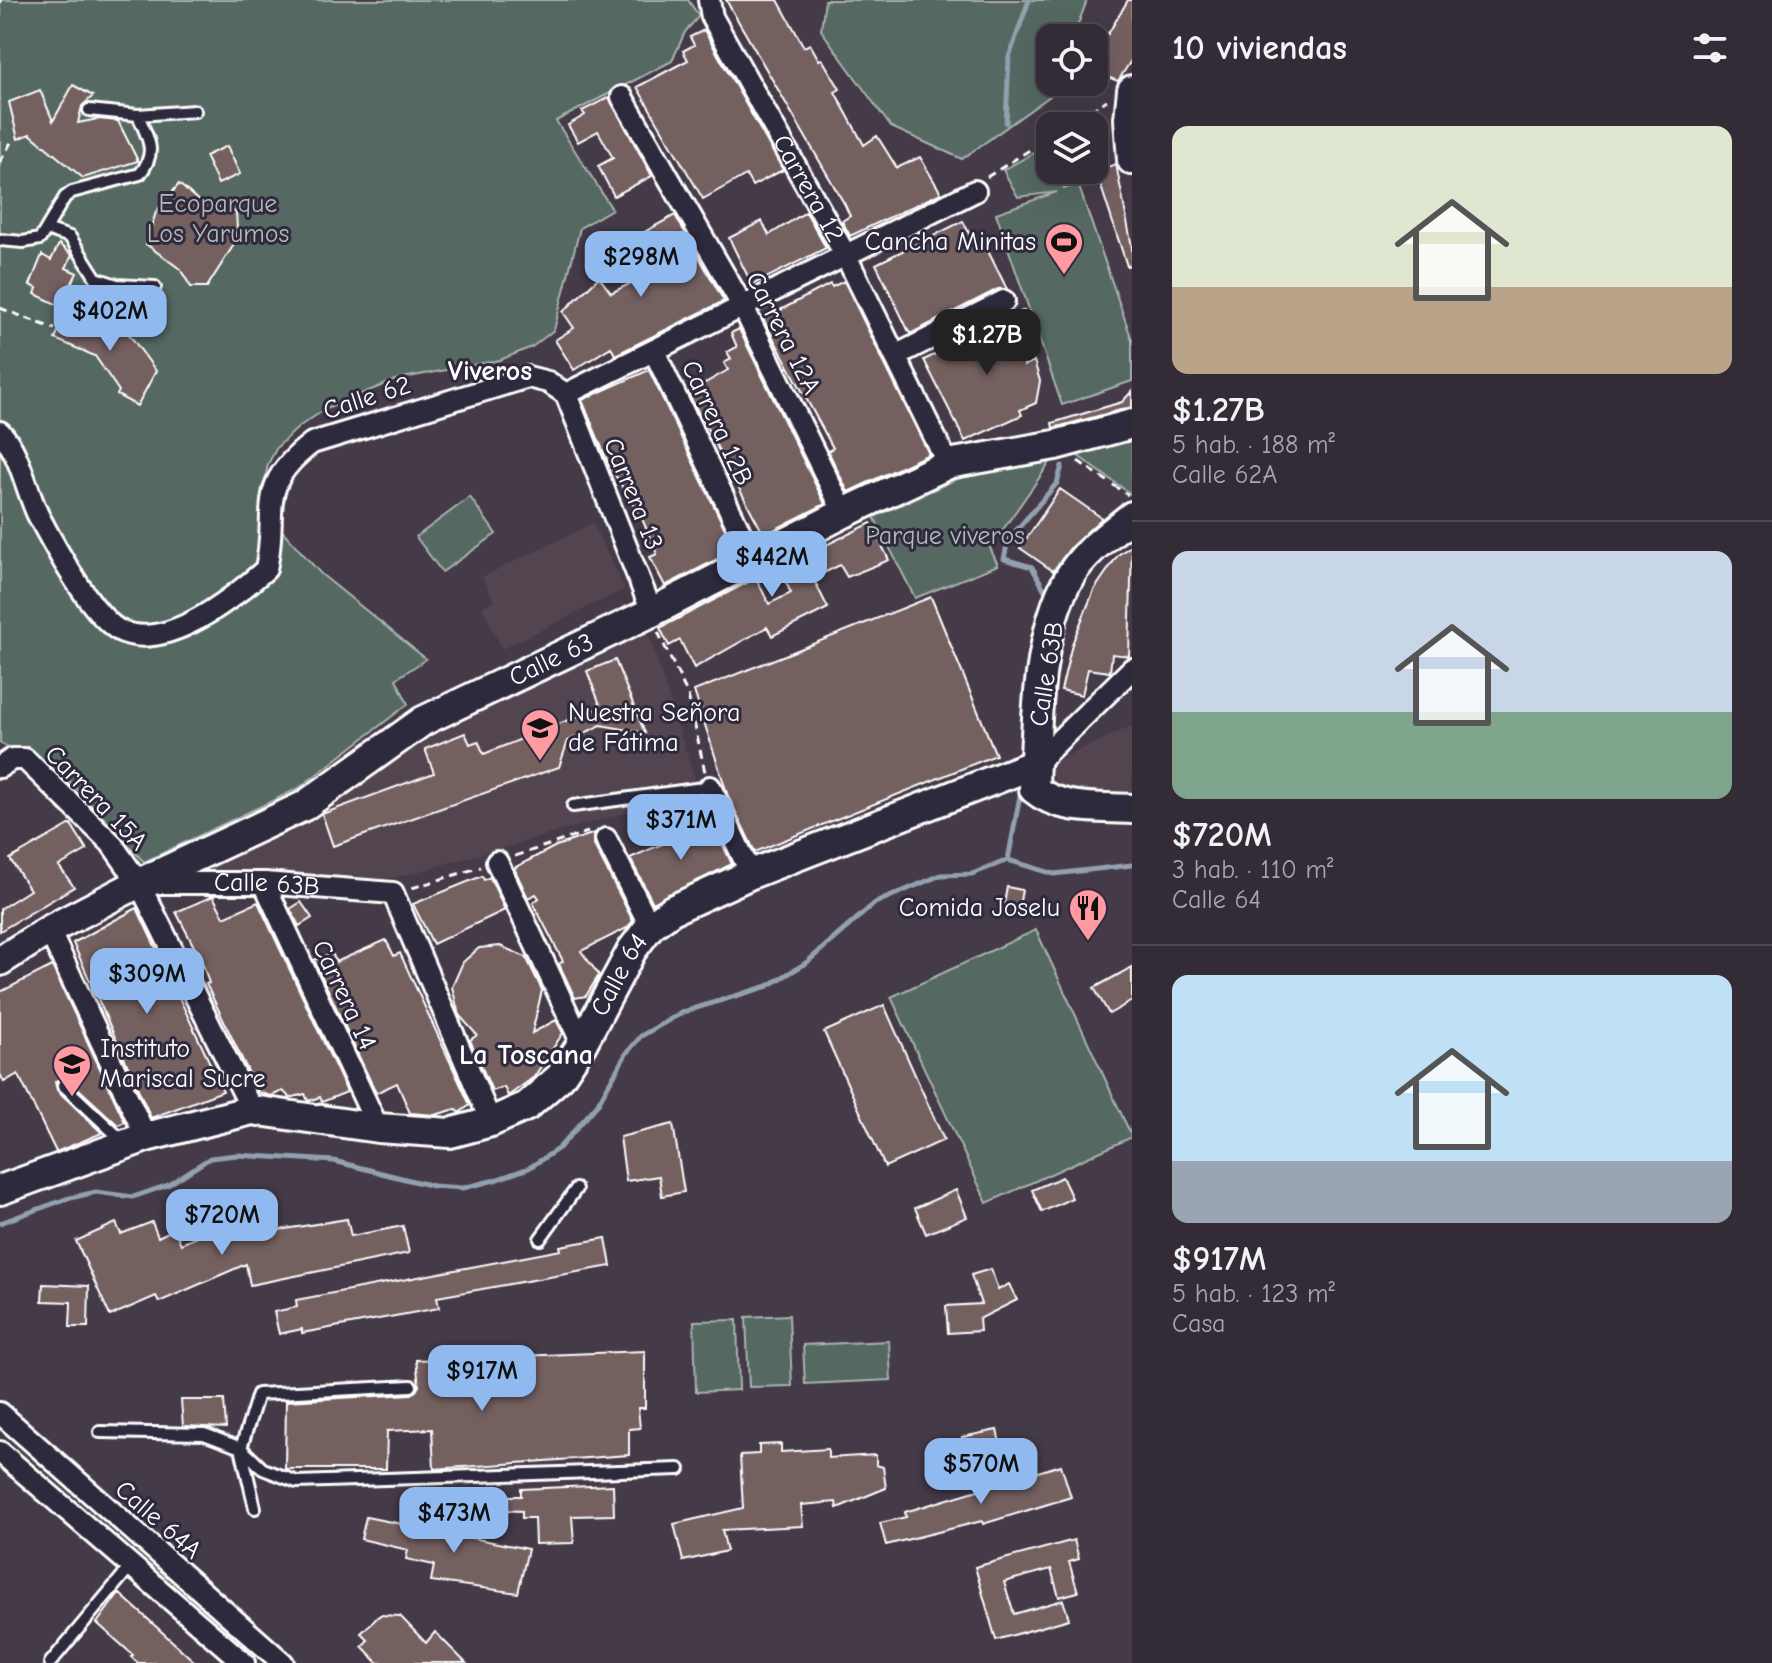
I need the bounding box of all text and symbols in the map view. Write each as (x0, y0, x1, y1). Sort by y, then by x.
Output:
map controls (1036, 24, 1108, 184)
button: locate (1036, 24, 1108, 96)
icon: filters (1688, 26, 1732, 70)
text: 10 viviendas (1172, 28, 1347, 68)
button: layers (1036, 112, 1108, 184)
street label: Carrera 12 (766, 130, 850, 248)
icon: home (1380, 178, 1524, 322)
park label: Ecoparque Los Yarumos (147, 189, 289, 249)
sports icon: Cancha Minitas (1043, 221, 1085, 276)
place label: Cancha Minitas (865, 227, 1036, 257)
pin: $298M (585, 231, 697, 299)
text: $298M (603, 242, 679, 272)
street label: Carrera 12A (739, 267, 827, 399)
pin: $402M (54, 285, 166, 353)
text: $402M (72, 296, 148, 326)
pin: $1.27B (922, 309, 1052, 377)
text: $1.27B (952, 320, 1022, 350)
district label: Viveros (448, 355, 532, 387)
street label: Carrera 12B (675, 356, 759, 490)
street label: Calle 62 (319, 370, 415, 426)
text: $1.27B (1172, 390, 1265, 430)
text: 5 hab. · 188 m² (1172, 430, 1335, 460)
street label: Carrera 13 (597, 434, 669, 554)
text: Calle 62A (1172, 460, 1277, 490)
park label: Parque viveros (865, 521, 1025, 551)
pin: $442M (716, 531, 828, 599)
text: $442M (735, 542, 809, 572)
icon: home (1380, 603, 1524, 747)
street label: Calle 63B (1024, 619, 1070, 729)
street label: Calle 63 (504, 627, 598, 693)
place label: Nuestra Señora de Fátima (568, 698, 740, 758)
school or university icon: Nuestra Señora de Fátima (519, 707, 561, 762)
street label: Carrera 15A (39, 739, 153, 857)
pin: $371M (625, 794, 737, 862)
text: $371M (645, 805, 717, 835)
text: $720M (1172, 815, 1272, 855)
text: 3 hab. · 110 m² (1172, 855, 1333, 885)
street label: Calle 63B (214, 868, 321, 902)
text: Calle 64 (1172, 885, 1261, 915)
restaurant icon: Comida Joselu (1067, 887, 1109, 942)
place label: Comida Joselu (899, 893, 1060, 923)
street label: Calle 64 (585, 928, 654, 1021)
street label: Carrera 14 (306, 936, 382, 1054)
pin: $309M (91, 948, 203, 1016)
text: $309M (108, 959, 186, 989)
icon: home (1380, 1027, 1524, 1171)
place label: Instituto Mariscal Sucre (100, 1034, 266, 1094)
district label: La Toscana (459, 1039, 593, 1071)
school or university icon: Instituto Mariscal Sucre (51, 1043, 93, 1098)
pin: $720M (166, 1189, 278, 1257)
text: $720M (184, 1200, 260, 1230)
text: $917M (1172, 1239, 1266, 1279)
text: 5 hab. · 123 m² (1172, 1279, 1335, 1309)
text: Casa (1172, 1309, 1226, 1339)
pin: $917M (426, 1345, 538, 1413)
text: $917M (446, 1356, 518, 1386)
pin: $570M (925, 1438, 1037, 1506)
text: $570M (943, 1449, 1020, 1479)
street label: Calle 64A (109, 1474, 207, 1566)
pin: $473M (398, 1487, 510, 1555)
text: $473M (417, 1498, 491, 1528)

